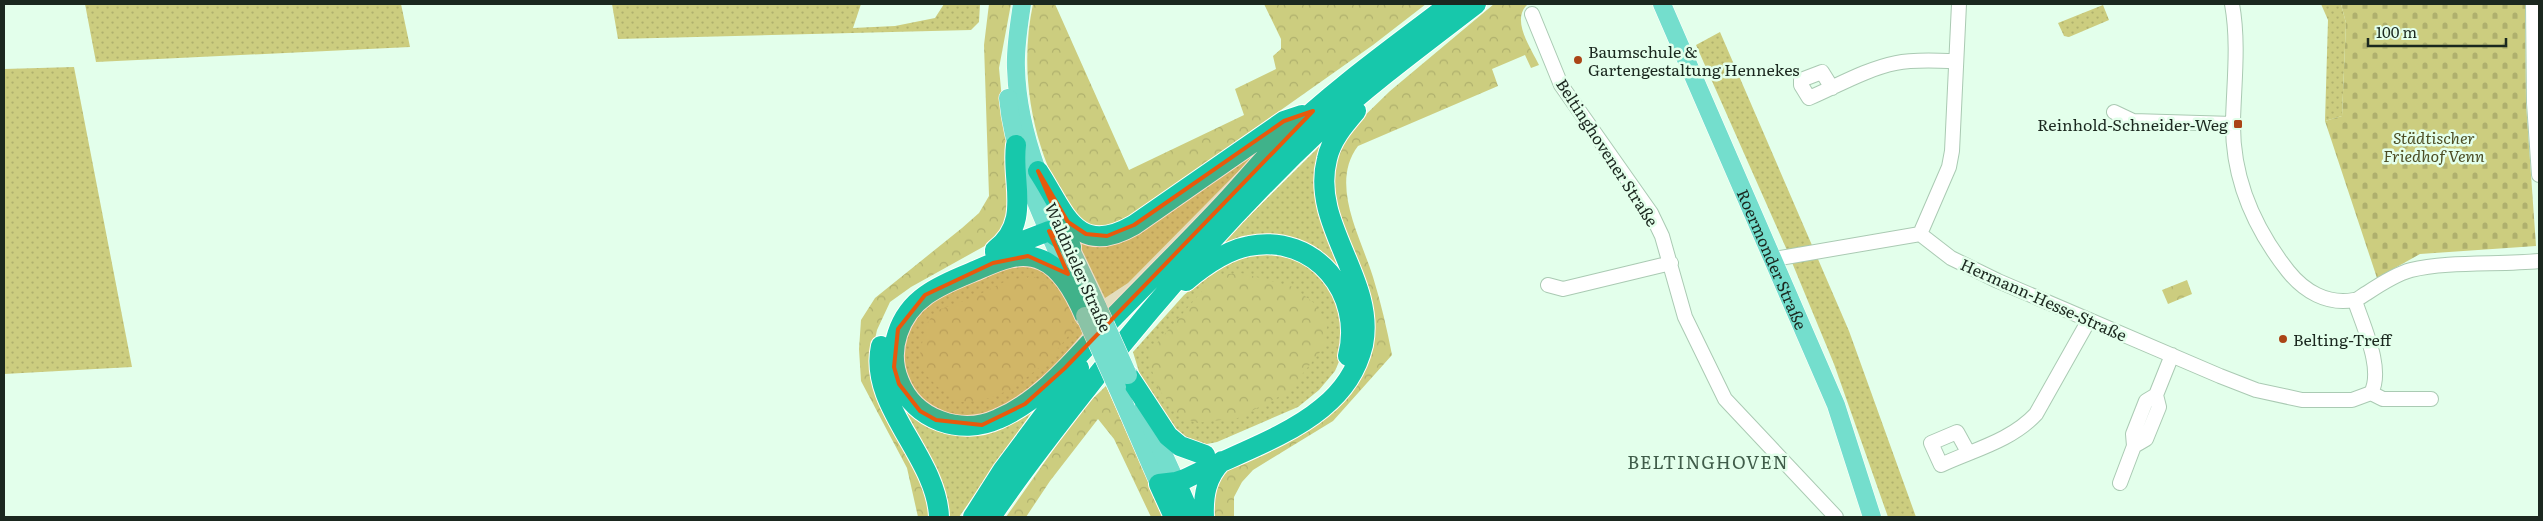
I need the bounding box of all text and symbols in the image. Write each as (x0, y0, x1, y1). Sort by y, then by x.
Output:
scale bar (2368, 15, 2506, 47)
text: 100 m (2376, 20, 2417, 43)
place label: Baumschule & Gartengestaltung Hennekes (1588, 39, 1800, 81)
marker: Baumschule & Gartengestaltung Hennekes (1572, 54, 1584, 66)
street label: Beltinghovener Straße (1551, 73, 1665, 231)
place label: Reinhold-Schneider-Weg (2037, 112, 2228, 136)
marker: Reinhold-Schneider-Weg (2232, 118, 2244, 130)
park label: Städtischer Friedhof Venn (2383, 125, 2485, 167)
street label: Roermonder Straße (1732, 185, 1814, 333)
street label: Waldnieler Straße (1040, 198, 1118, 336)
street label: Hermann-Hesse-Straße (1957, 251, 2131, 347)
place label: Belting-Treff (2293, 327, 2393, 351)
marker: Belting-Treff (2277, 333, 2289, 345)
district label: BELTINGHOVEN (1627, 448, 1789, 475)

